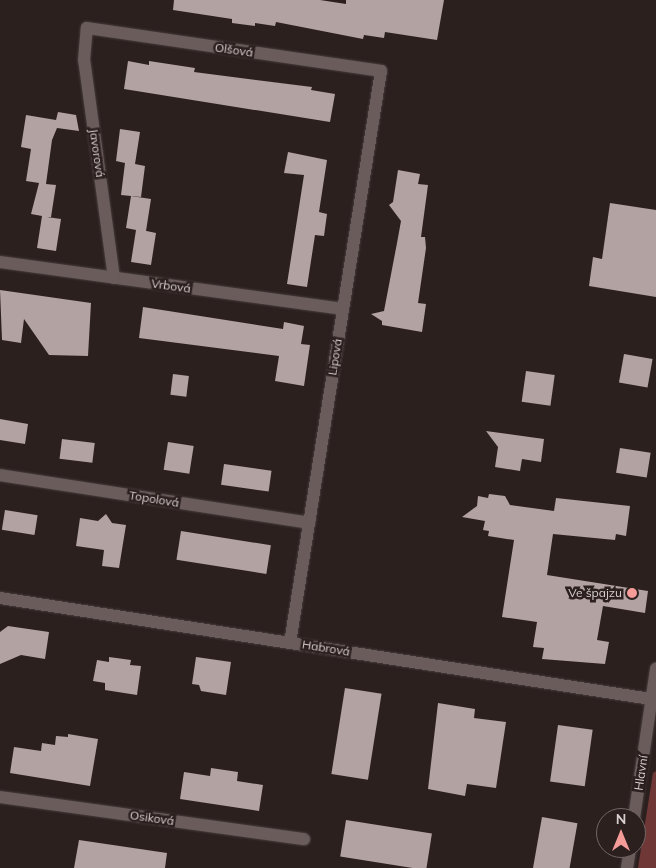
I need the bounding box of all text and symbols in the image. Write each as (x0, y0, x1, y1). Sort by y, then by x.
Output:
street label: Olšová (214, 40, 254, 60)
street label: Javorová (86, 128, 108, 178)
street label: Vrbová (150, 276, 192, 296)
street label: Lipová (325, 338, 345, 376)
street label: Topolová (128, 488, 180, 510)
place label: Ve špajzu (568, 586, 622, 600)
marker: Ve špajzu (626, 587, 638, 599)
street label: Habrová (301, 637, 351, 659)
street label: Hlavní (631, 754, 651, 792)
street label: Osiková (129, 808, 175, 828)
north arrow (596, 808, 646, 858)
text: N (616, 810, 626, 828)

